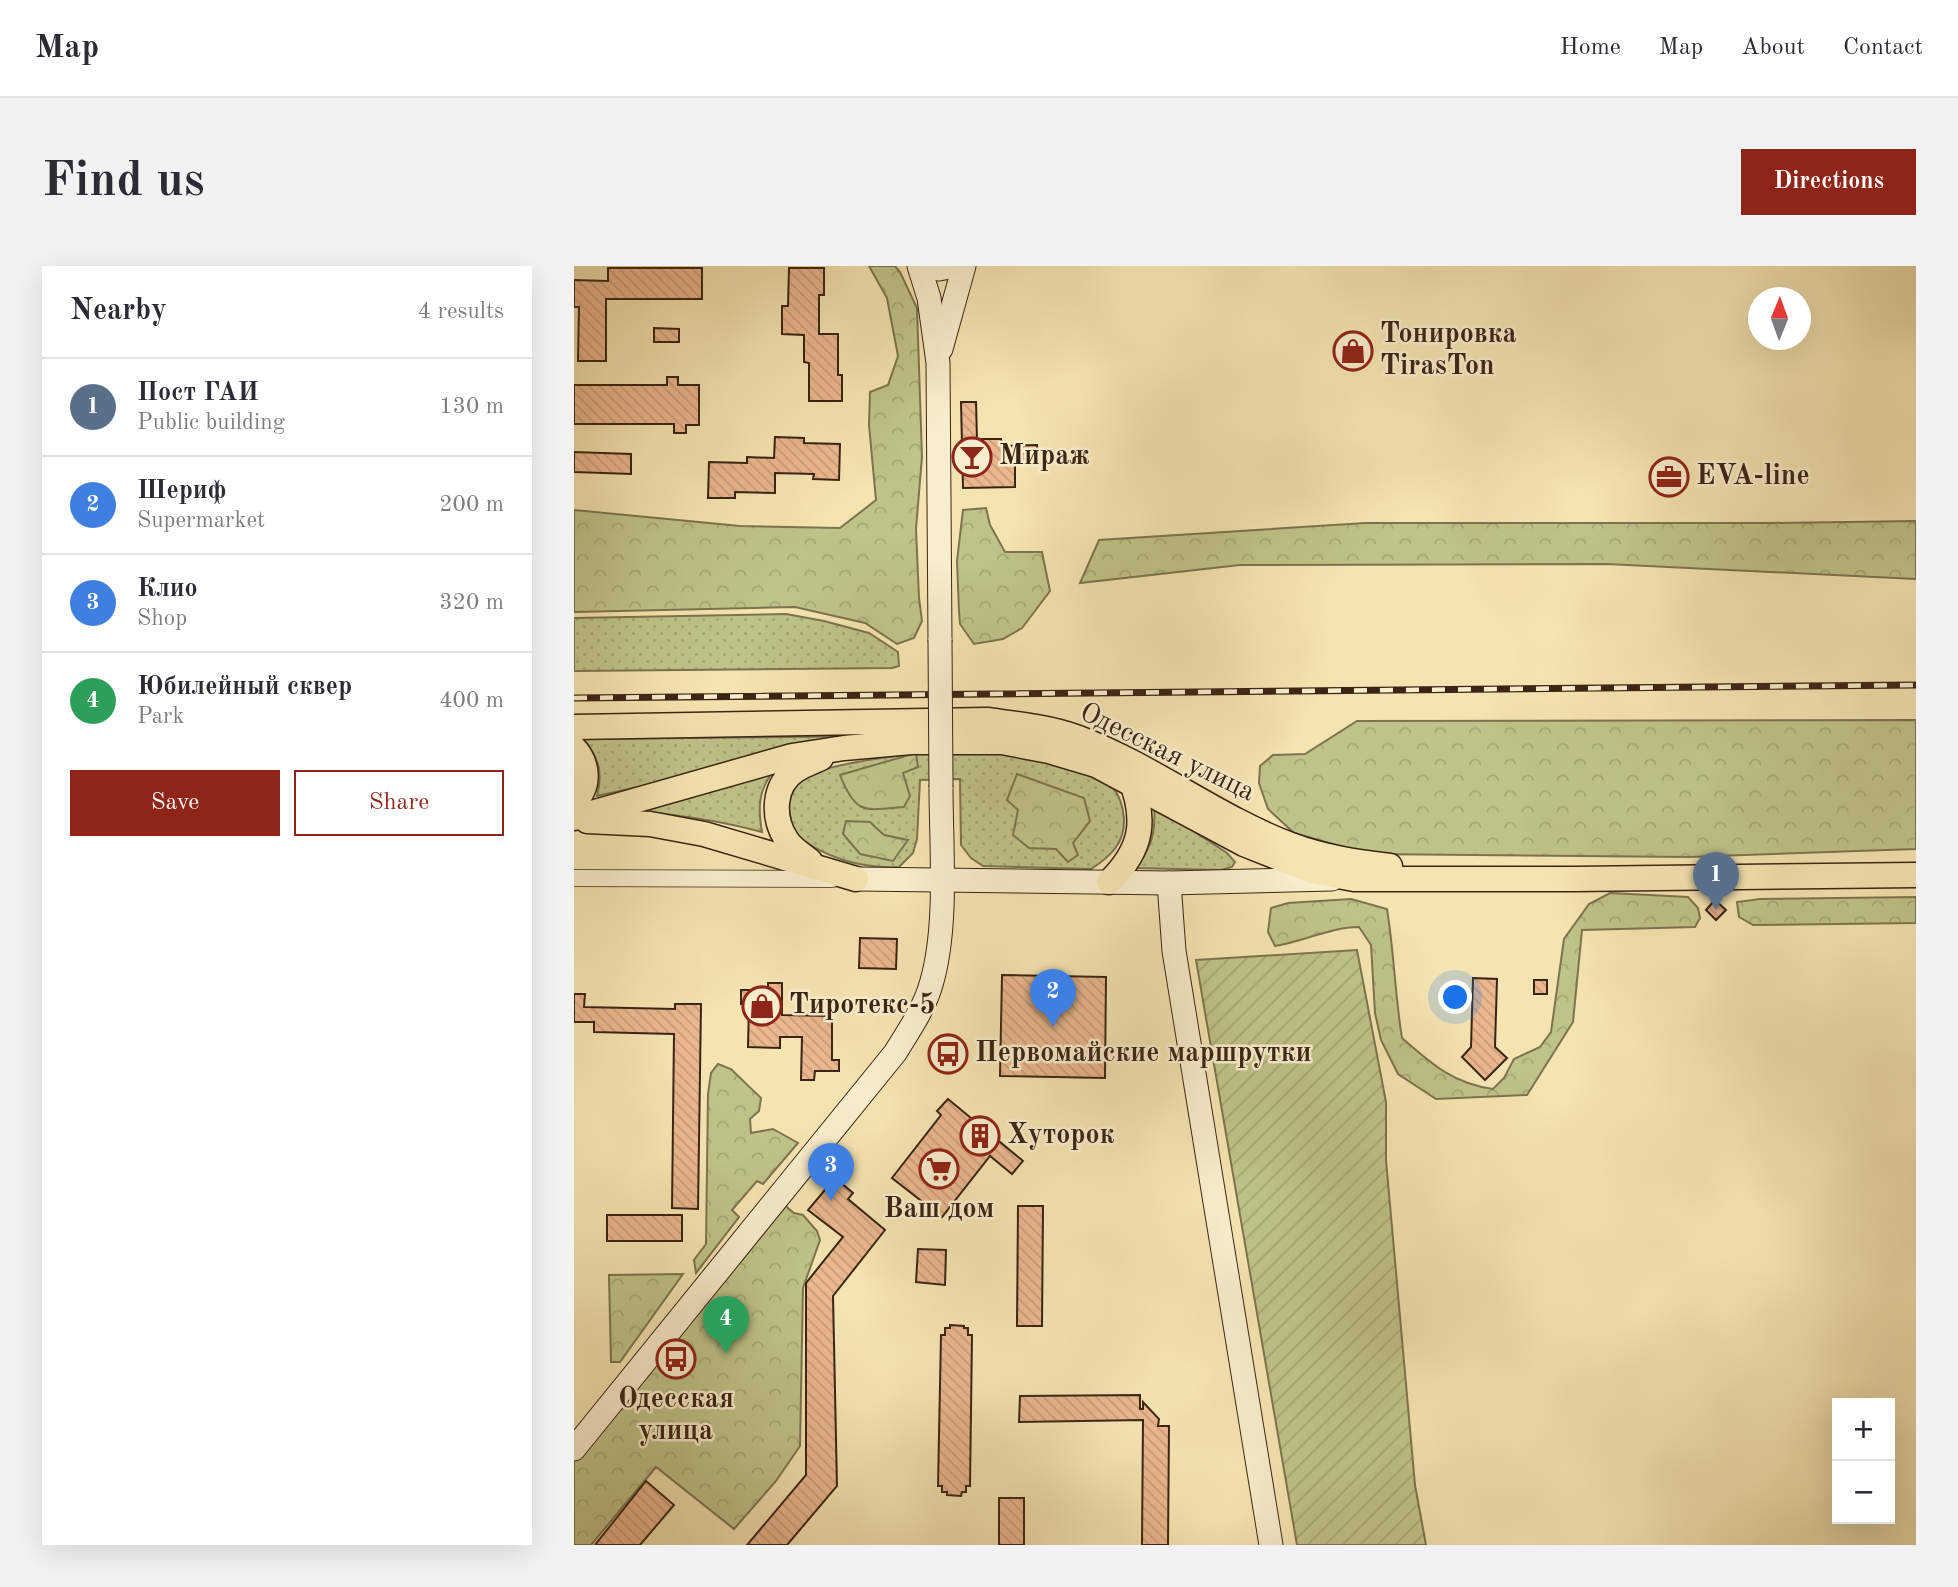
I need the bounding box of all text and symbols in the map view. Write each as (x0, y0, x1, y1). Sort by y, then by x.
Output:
text: Map (35, 32, 99, 65)
text: Home (1560, 36, 1621, 60)
text: Map (1659, 36, 1703, 60)
text: About (1741, 36, 1805, 60)
text: Contact (1843, 36, 1923, 60)
button: Directions (1741, 149, 1916, 215)
text: Find us (42, 158, 205, 207)
north arrow (1748, 287, 1811, 350)
text: Nearby (70, 296, 167, 326)
text: 4 results (418, 300, 504, 323)
place label: Тонировка TirasTon (1380, 321, 1517, 381)
shop icon: Тонировка TirasTon (1332, 330, 1374, 372)
text: Пост ГАИ (137, 380, 259, 406)
text: 1 (86, 395, 100, 418)
text: 130 m (439, 395, 504, 418)
text: Public building (137, 411, 285, 434)
bar icon: Мираж (951, 436, 993, 478)
place label: Мираж (999, 443, 1090, 471)
office icon: EVA-line (1648, 456, 1690, 498)
place label: EVA-line (1696, 463, 1810, 491)
text: Шериф (137, 478, 226, 504)
text: 2 (86, 493, 100, 516)
text: 200 m (439, 493, 504, 516)
text: Supermarket (137, 509, 265, 532)
text: Клио (137, 576, 198, 602)
text: 3 (86, 591, 100, 614)
text: 320 m (439, 591, 504, 614)
text: Shop (137, 607, 187, 630)
text: Юбилейный сквер (137, 674, 352, 700)
text: 4 (86, 689, 100, 712)
text: 400 m (439, 689, 504, 712)
street label: Одесская улица (1075, 699, 1259, 808)
text: Park (137, 705, 184, 728)
button: Save (70, 770, 280, 836)
button: Share (294, 770, 504, 836)
pin: 1 (1693, 852, 1739, 910)
pin: 2 (1030, 969, 1076, 1027)
your location (1438, 980, 1472, 1014)
shop icon: Тиротекс-5 (741, 985, 783, 1027)
place label: Тиротекс-5 (789, 992, 936, 1020)
bus stop icon: Первомайские маршрутки (927, 1033, 969, 1075)
place label: Первомайские маршрутки (975, 1040, 1311, 1068)
building icon: Хуторок (959, 1115, 1001, 1157)
place label: Хуторок (1007, 1122, 1115, 1150)
pin: 3 (808, 1143, 854, 1201)
supermarket icon: Ваш дом (918, 1148, 960, 1190)
place label: Ваш дом (884, 1196, 994, 1224)
pin: 4 (703, 1296, 749, 1354)
bus stop icon: Одесская улица (655, 1338, 697, 1380)
place label: Одесская улица (618, 1385, 734, 1446)
map controls (1832, 1398, 1895, 1524)
button: + (1832, 1398, 1895, 1461)
button: − (1832, 1461, 1895, 1524)

